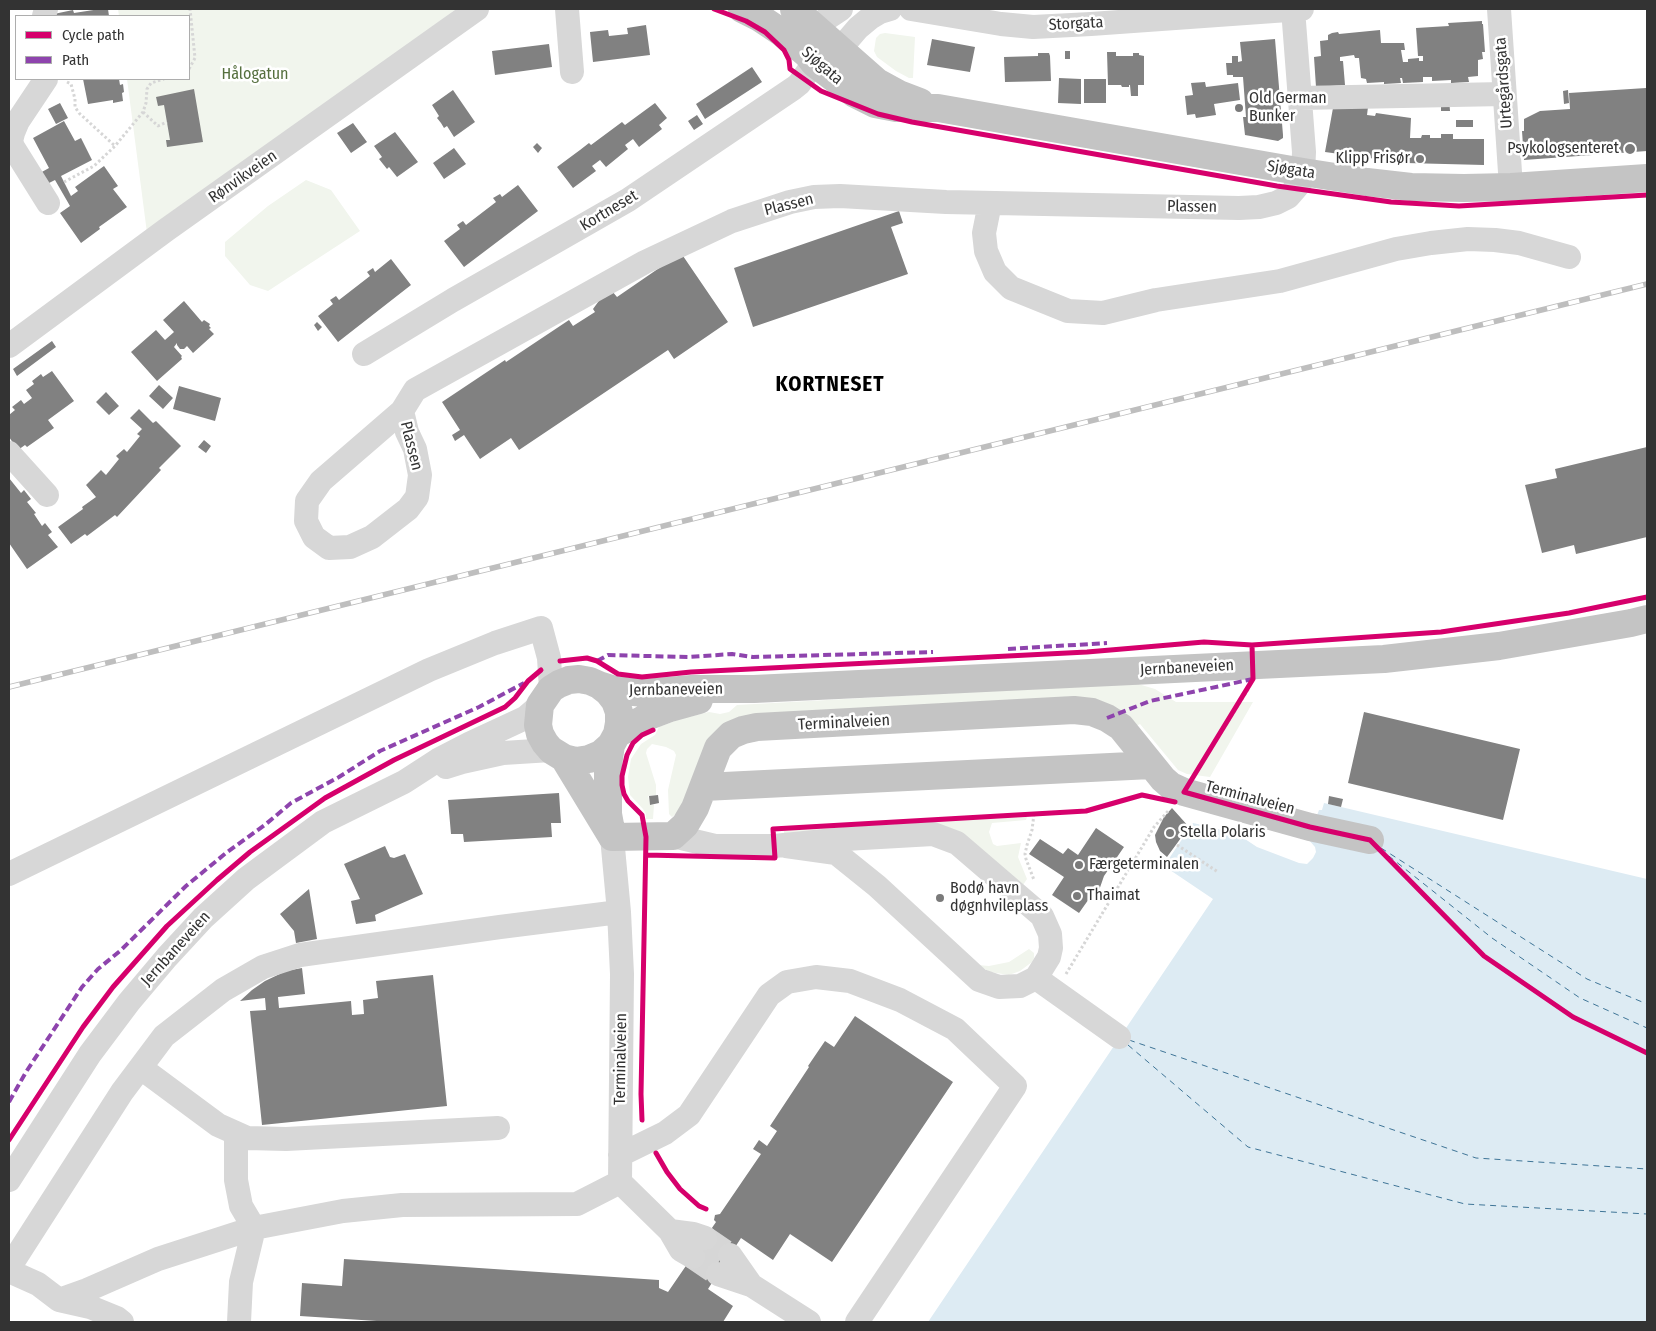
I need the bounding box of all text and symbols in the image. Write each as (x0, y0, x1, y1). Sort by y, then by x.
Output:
street label: Storgata (1048, 13, 1104, 35)
legend (15, 15, 190, 80)
text: Cycle path (62, 26, 125, 44)
street label: Urtegårdsgata (1491, 37, 1517, 129)
street label: Sjøgata (797, 43, 847, 89)
text: Path (62, 51, 89, 69)
park label: Hålogatun (221, 65, 289, 85)
place label: Old German Bunker (1249, 89, 1327, 127)
marker: Old German Bunker (1233, 102, 1245, 114)
place label: Psykologsenteret (1507, 139, 1619, 159)
marker: Psykologsenteret (1623, 142, 1637, 156)
street label: Rønvikveien (205, 146, 281, 208)
place label: Klipp Frisør (1336, 149, 1410, 169)
marker: Klipp Frisør (1414, 153, 1426, 165)
street label: Sjøgata (1266, 157, 1316, 183)
street label: Kortneset (577, 186, 641, 236)
street label: Plassen (762, 190, 816, 220)
street label: Plassen (1167, 197, 1217, 217)
district label: KORTNESET (774, 372, 886, 398)
street label: Plassen (396, 419, 426, 473)
street label: Jernbaneveien (1140, 656, 1234, 680)
street label: Jernbaneveien (629, 680, 723, 700)
street label: Terminalveien (798, 711, 890, 735)
street label: Terminalveien (1203, 777, 1297, 819)
place label: Stella Polaris (1180, 823, 1266, 843)
marker: Stella Polaris (1164, 827, 1176, 839)
place label: Færgeterminalen (1089, 855, 1199, 875)
marker: Færgeterminalen (1073, 859, 1085, 871)
place label: Bodø havn døgnhvileplass (950, 879, 1048, 917)
place label: Thaimat (1087, 886, 1140, 906)
marker: Thaimat (1071, 890, 1083, 902)
marker: Bodø havn døgnhvileplass (934, 892, 946, 904)
street label: Jernbaneveien (137, 908, 215, 990)
street label: Terminalveien (611, 1013, 631, 1105)

